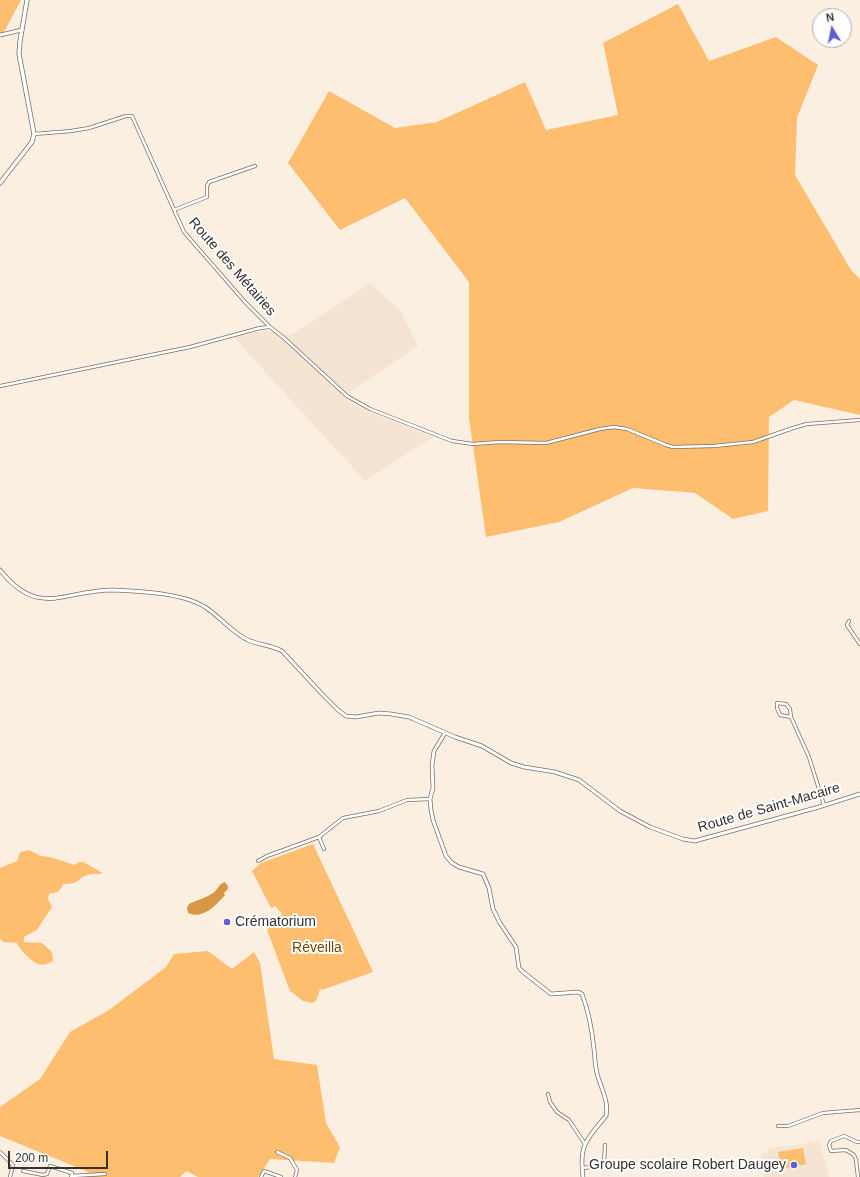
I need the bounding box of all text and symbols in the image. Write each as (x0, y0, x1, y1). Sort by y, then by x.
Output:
north arrow (812, 8, 852, 48)
text: N (825, 11, 835, 24)
street label: Route des Métairies (185, 215, 279, 319)
street label: Route de Saint-Macaire (696, 780, 842, 836)
place label: Crématorium (235, 914, 316, 930)
marker: Crématorium (222, 917, 232, 927)
park label: Réveilla (292, 940, 342, 956)
scale bar (10, 1143, 110, 1169)
text: 200 m (15, 1151, 48, 1165)
place label: Groupe scolaire Robert Daugey (589, 1157, 786, 1173)
marker: Groupe scolaire Robert Daugey (789, 1160, 799, 1170)

